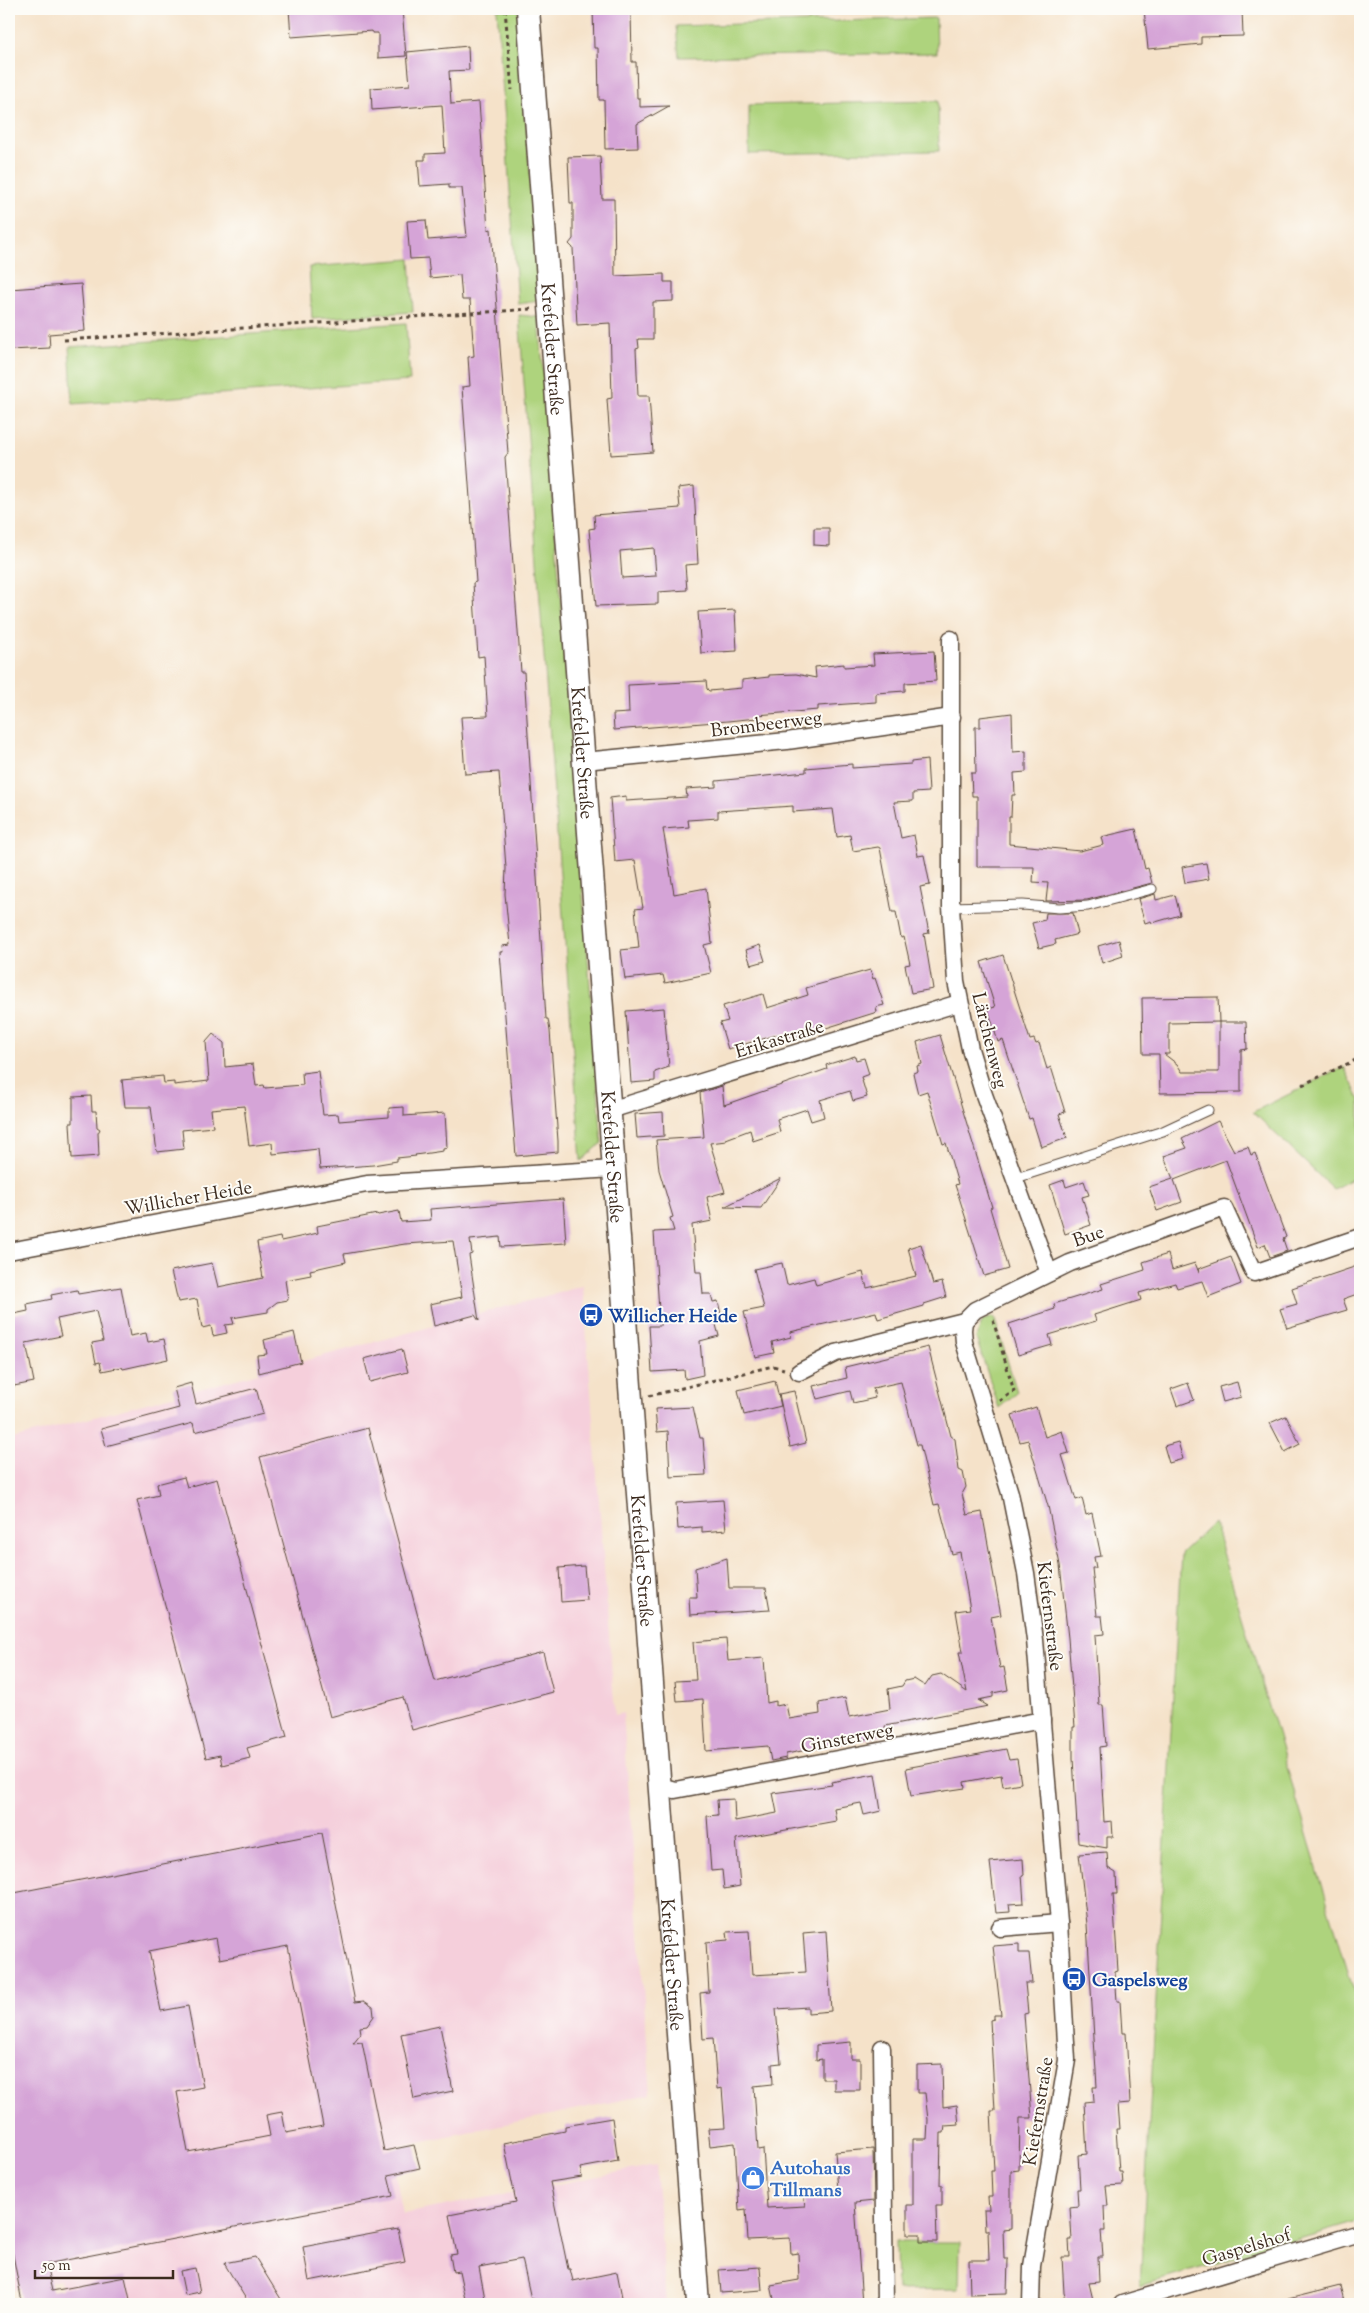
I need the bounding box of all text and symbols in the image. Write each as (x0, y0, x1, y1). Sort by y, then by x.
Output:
street label: Krefelder Straße (532, 282, 569, 417)
street label: Krefelder Straße (562, 686, 599, 820)
street label: Brombeerweg (709, 705, 824, 746)
street label: Lärchenweg (964, 990, 1014, 1091)
street label: Erikastraße (732, 1014, 828, 1067)
street label: Krefelder Straße (592, 1090, 629, 1224)
street label: Willicher Heide (122, 1175, 255, 1224)
street label: Bue (1069, 1219, 1109, 1255)
bus stop icon: Willicher Heide (578, 1302, 604, 1328)
place label: Willicher Heide (608, 1304, 737, 1331)
street label: Krefelder Straße (622, 1494, 659, 1628)
street label: Kiefernstraße (1028, 1560, 1069, 1673)
street label: Ginsterweg (799, 1717, 896, 1762)
street label: Krefelder Straße (652, 1898, 689, 2032)
bus stop icon: Gaspelsweg (1061, 1966, 1087, 1992)
place label: Gaspelsweg (1092, 1968, 1188, 1995)
street label: Kiefernstraße (1018, 2055, 1061, 2168)
place label: Autohaus Tillmans (770, 2156, 851, 2205)
shop icon: Autohaus Tillmans (740, 2165, 766, 2191)
street label: Gaspelshof (1199, 2222, 1296, 2275)
scale bar (35, 2248, 172, 2280)
text: 50 m (41, 2256, 71, 2277)

